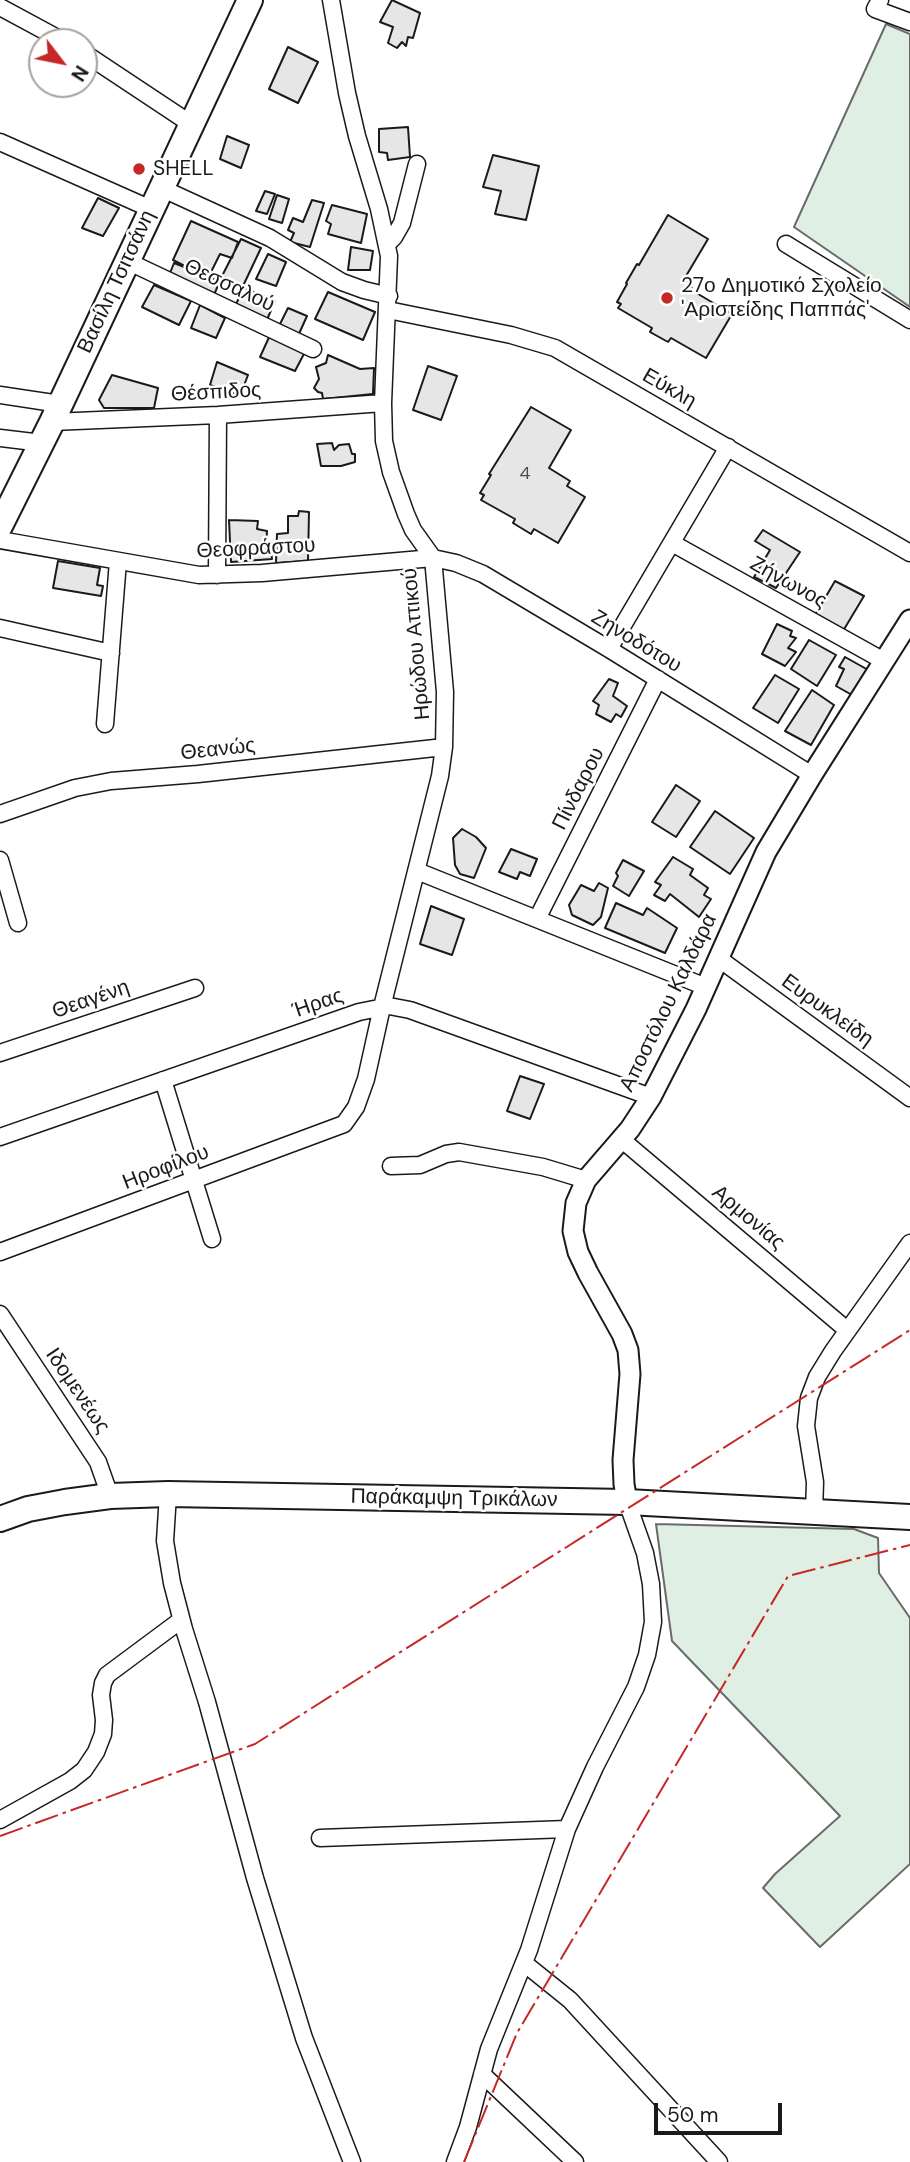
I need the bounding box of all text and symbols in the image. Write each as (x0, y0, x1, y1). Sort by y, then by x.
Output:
north arrow (28, 28, 98, 98)
text: N (65, 61, 94, 86)
place label: SHELL (153, 156, 213, 182)
marker: SHELL (131, 161, 147, 177)
street label: Βασίλη Τσιτσάνη (73, 206, 161, 358)
street label: Θεσσαλού (180, 254, 278, 318)
place label: 27ο Δημοτικό Σχολείο 'Αριστείδης Παππάς' (681, 273, 882, 323)
marker: 27ο Δημοτικό Σχολείο 'Αριστείδης Παππάς' (659, 290, 675, 306)
street label: Εύκλη (638, 364, 700, 414)
street label: Θέσπιδος (170, 378, 262, 408)
house number: 4 (520, 463, 530, 485)
street label: Θεοφράστου (196, 533, 316, 565)
street label: Ζήνωνος (745, 552, 831, 614)
street label: Ηρώδου Αττικού (398, 567, 436, 721)
street label: Ζηνοδότου (586, 605, 686, 679)
street label: Θεανώς (179, 734, 257, 766)
street label: Πίνδαρου (548, 744, 610, 834)
street label: Αποστόλου Καλδάρα (615, 910, 723, 1096)
street label: Ευρυκλείδη (776, 969, 878, 1053)
street label: Θεαγένη (49, 975, 133, 1025)
street label: Ήρας (289, 984, 347, 1024)
street label: Ηροφίλου (119, 1140, 213, 1196)
street label: Αρμονίας (707, 1180, 789, 1256)
street label: Ιδομενέως (39, 1344, 115, 1438)
street label: Παράκαμψη Τρικάλων (350, 1485, 558, 1513)
scale bar (658, 2088, 786, 2132)
text: 50 m (667, 2101, 718, 2129)

